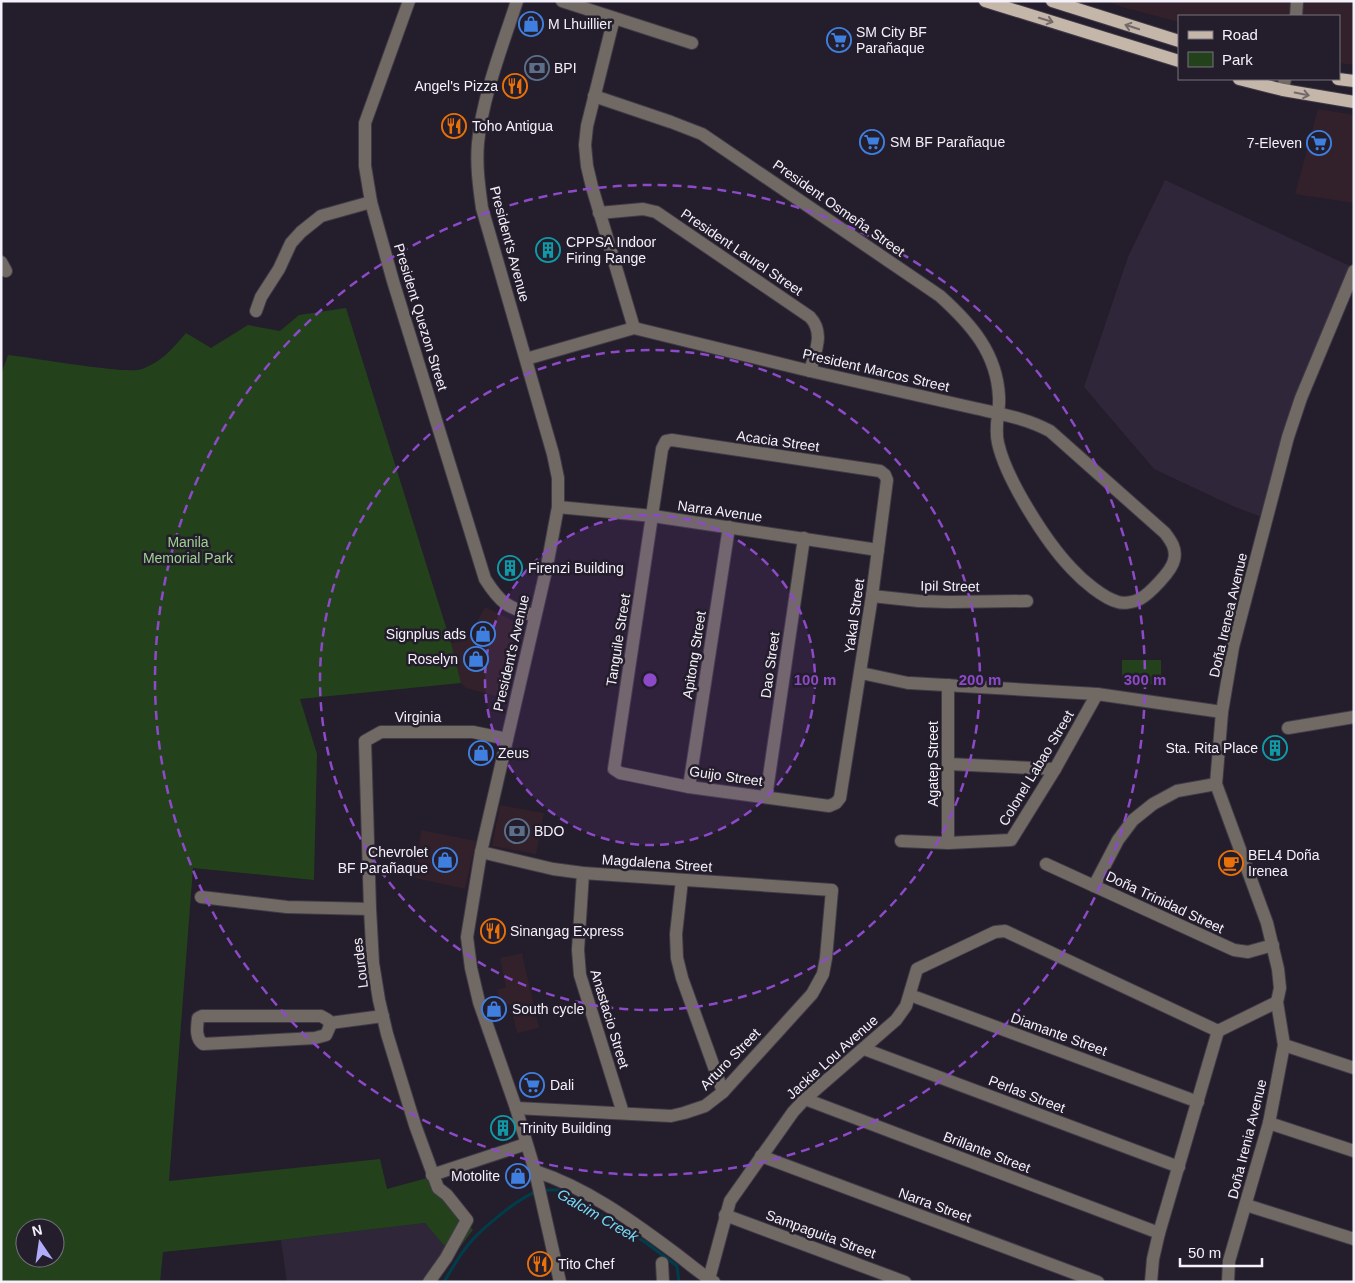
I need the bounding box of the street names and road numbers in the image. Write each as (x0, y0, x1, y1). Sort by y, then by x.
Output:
street label: President Osmeña Street (770, 156, 908, 260)
street label: President's Avenue (487, 184, 533, 304)
street label: President Laurel Street (678, 205, 806, 299)
street label: President Quezon Street (391, 241, 451, 393)
street label: President Marcos Street (801, 345, 951, 395)
street label: Acacia Street (736, 427, 820, 455)
street label: Narra Avenue (677, 497, 764, 525)
street label: Doña Irenea Avenue (1206, 551, 1250, 679)
street label: Ipil Street (920, 577, 980, 595)
street label: Yakal Street (841, 578, 867, 654)
street label: President's Avenue (490, 593, 532, 713)
street label: Tanguile Street (603, 593, 633, 687)
street label: Apitong Street (679, 610, 709, 700)
street label: Dao Street (757, 631, 783, 699)
street label: Colonel Labao Street (995, 707, 1077, 828)
street label: Virginia (395, 709, 441, 725)
street label: Agatep Street (925, 721, 941, 807)
street label: Guijo Street (688, 763, 764, 789)
street label: Magdalena Street (601, 851, 713, 875)
street label: Doña Trinidad Street (1103, 868, 1227, 936)
street label: Lourdes (349, 937, 371, 989)
street label: Anastacio Street (587, 968, 633, 1071)
street label: Diamante Street (1009, 1009, 1109, 1059)
street label: Jackie Lou Avenue (783, 1012, 881, 1102)
street label: Arturo Street (697, 1025, 763, 1093)
street label: Perlas Street (986, 1072, 1068, 1116)
street label: Doña Irenia Avenue (1224, 1077, 1270, 1200)
street label: Brillante Street (941, 1128, 1033, 1176)
street label: Narra Street (896, 1184, 974, 1226)
street label: Sampaguita Street (764, 1207, 878, 1261)

